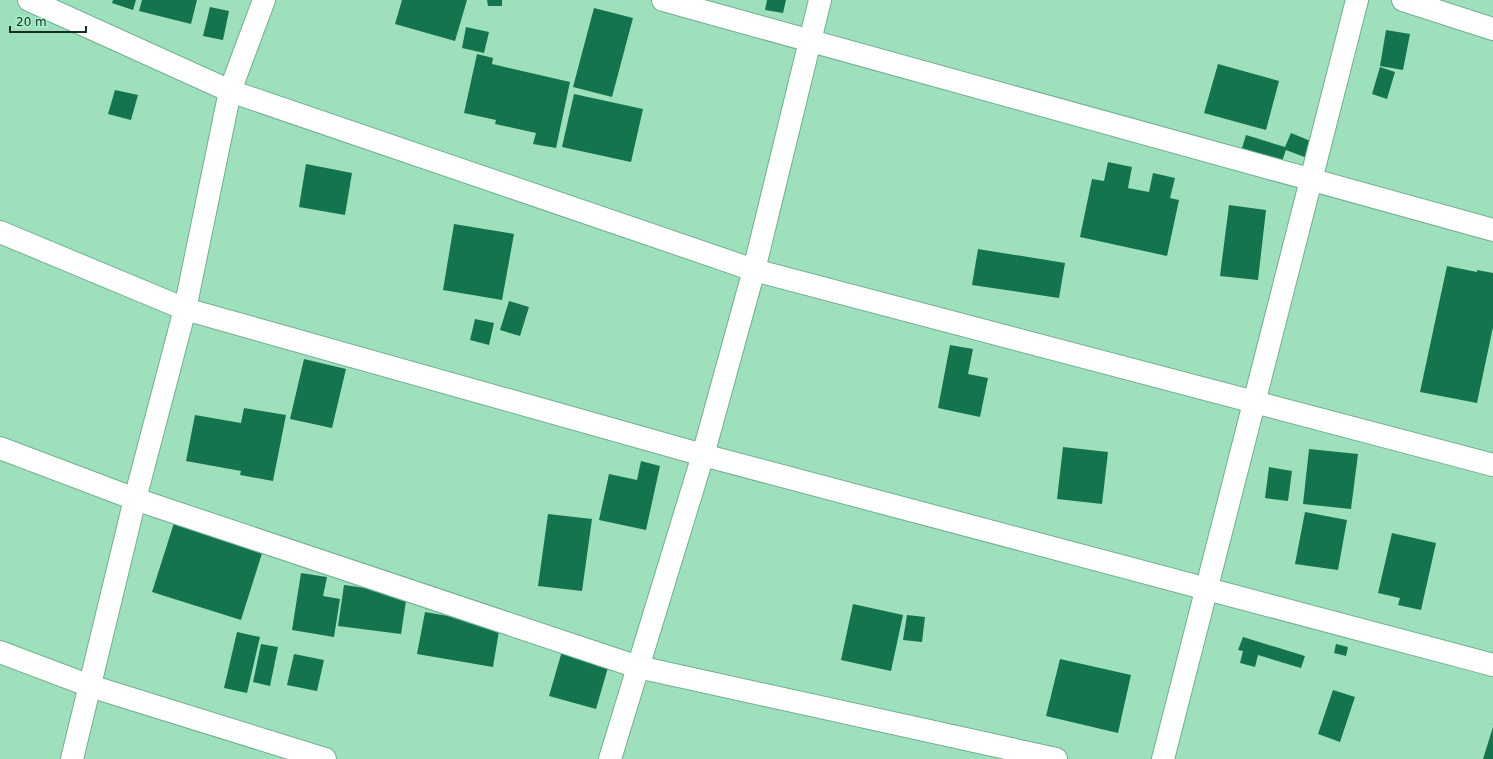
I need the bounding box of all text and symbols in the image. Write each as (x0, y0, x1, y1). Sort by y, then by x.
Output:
scale bar (10, 8, 86, 34)
text: 20 m (16, 15, 47, 29)

